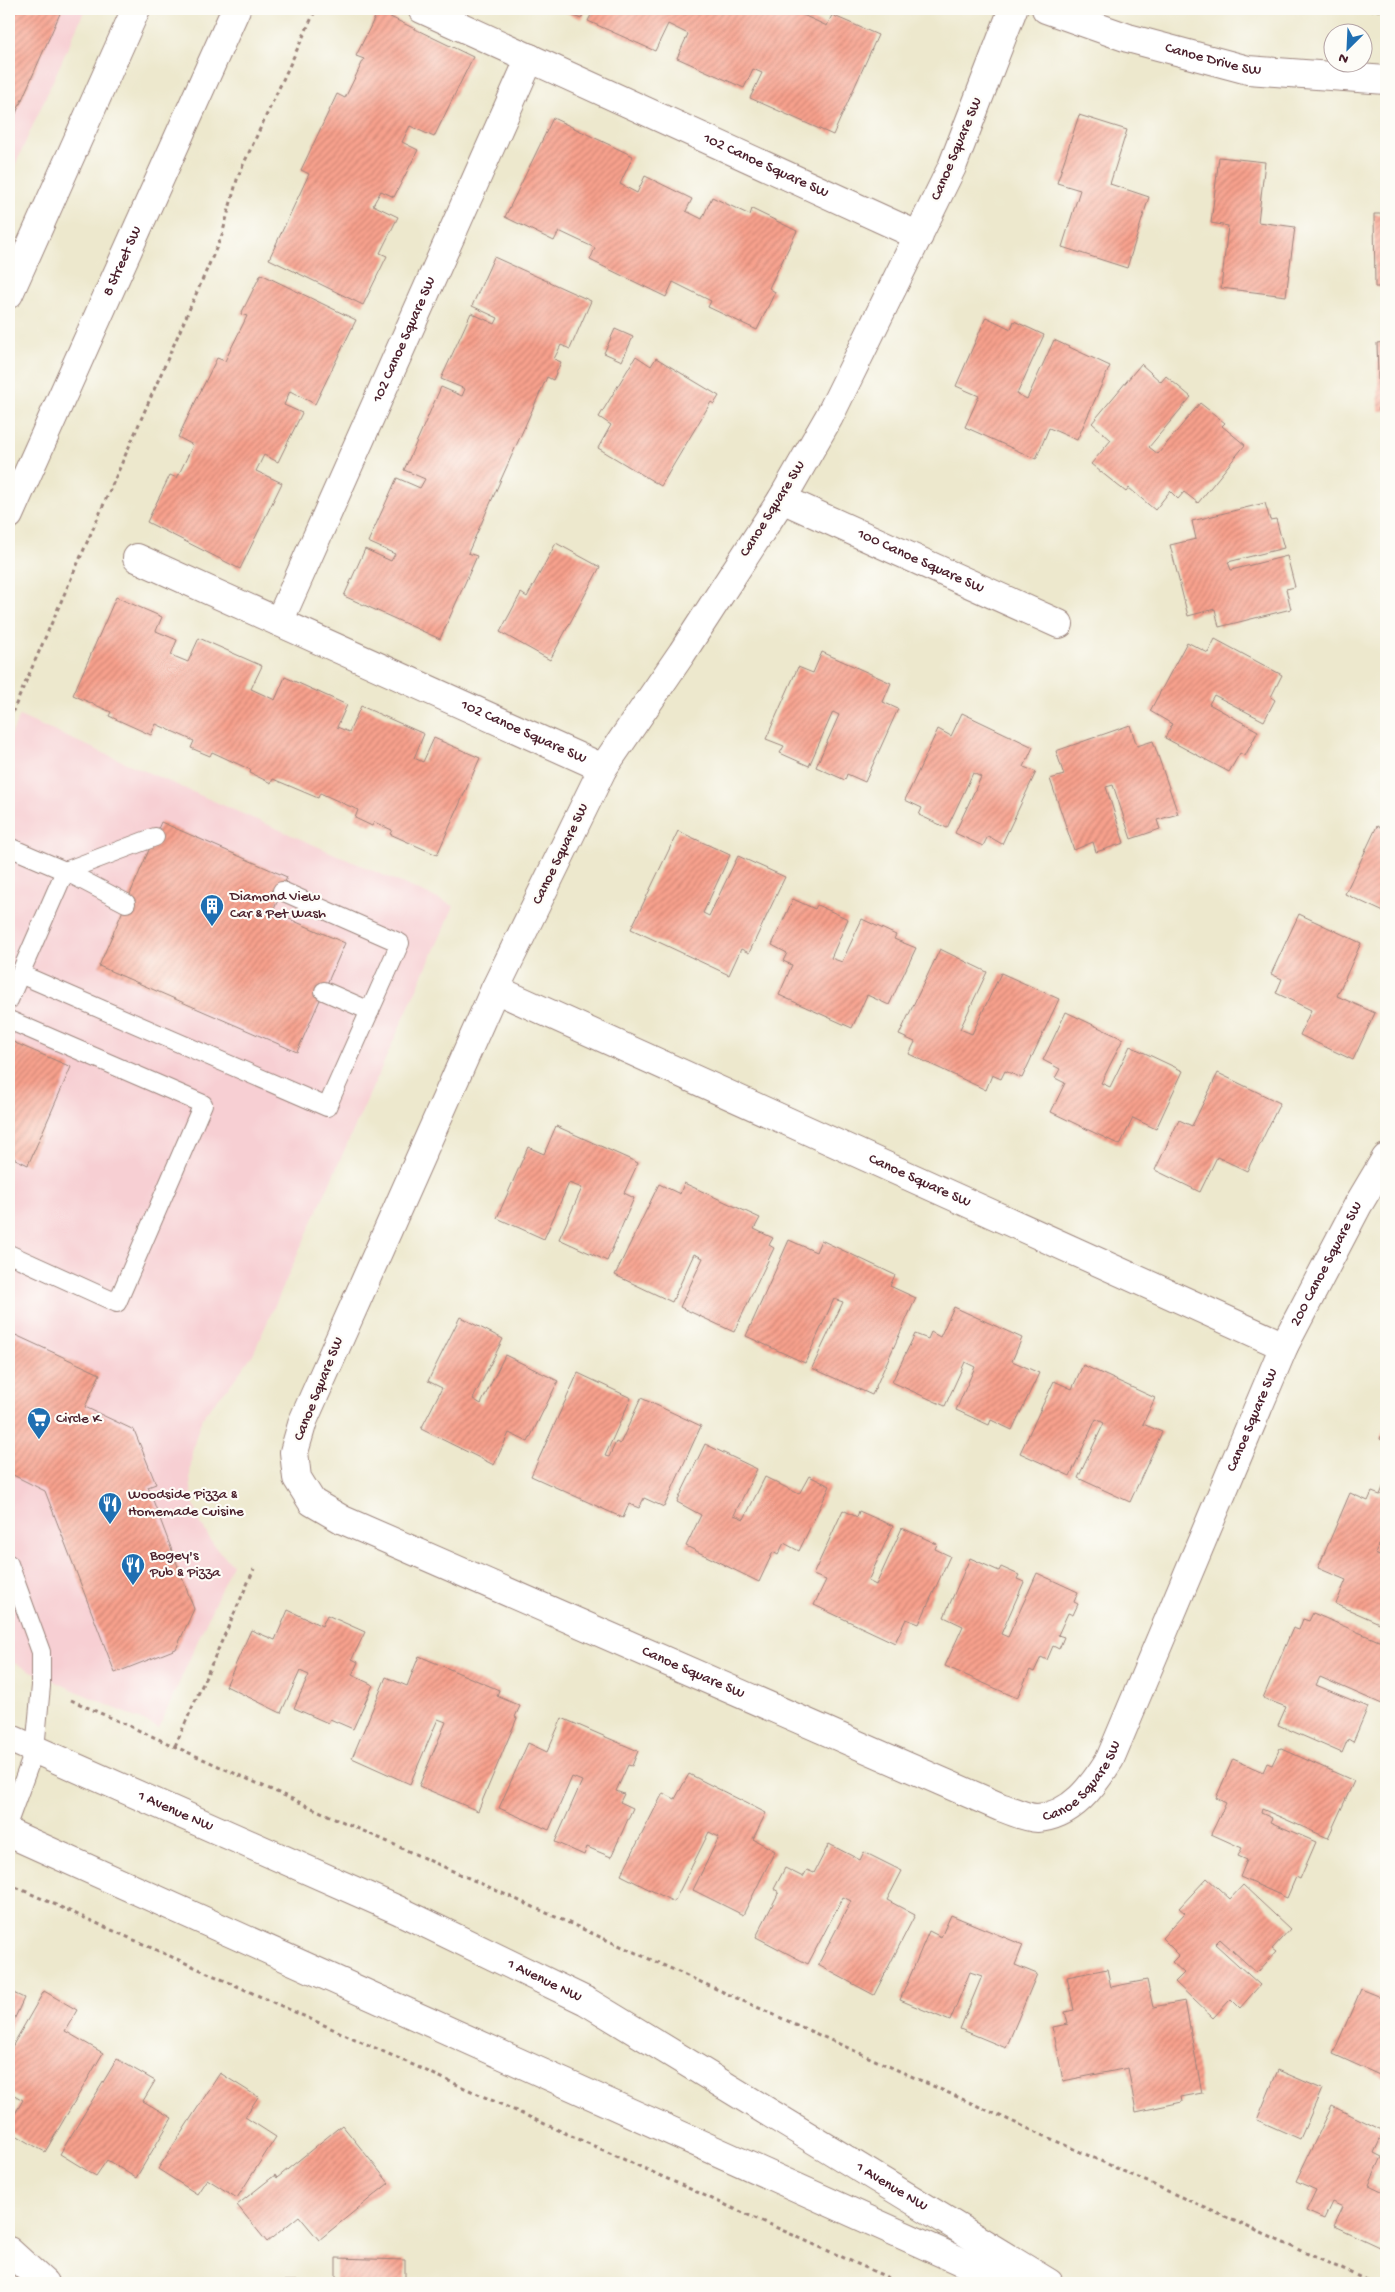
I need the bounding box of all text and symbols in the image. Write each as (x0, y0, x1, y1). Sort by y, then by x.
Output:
north arrow (1322, 22, 1372, 72)
street label: Canoe Drive SW (1163, 39, 1262, 80)
text: N (1336, 48, 1351, 67)
street label: Canoe Square SW (927, 95, 987, 203)
street label: 102 Canoe Square SW (699, 129, 832, 203)
street label: 8 Street SW (99, 223, 146, 299)
street label: 102 Canoe Square SW (368, 274, 441, 406)
street label: Canoe Square SW (736, 457, 810, 561)
street label: 100 Canoe Square SW (853, 525, 987, 598)
street label: 102 Canoe Square SW (457, 696, 589, 768)
street label: Canoe Square SW (529, 800, 593, 908)
place label: Diamond View Car & Pet Wash (229, 888, 326, 923)
building icon: Diamond View Car & Pet Wash (199, 893, 225, 927)
street label: Canoe Square SW (866, 1150, 974, 1212)
street label: 200 Canoe Square SW (1287, 1198, 1367, 1330)
street label: Canoe Square SW (290, 1334, 348, 1443)
street label: Canoe Square SW (1223, 1366, 1283, 1475)
supermarket icon: Circle K (26, 1406, 52, 1440)
place label: Circle K (56, 1410, 102, 1428)
place label: Woodside Pizza & Homemade Cuisine (128, 1486, 244, 1521)
restaurant icon: Woodside Pizza & Homemade Cuisine (97, 1491, 123, 1525)
place label: Bogey's Pub & Pizza (149, 1547, 221, 1582)
restaurant icon: Bogey's Pub & Pizza (120, 1552, 146, 1586)
street label: Canoe Square SW (639, 1643, 747, 1703)
street label: Canoe Square SW (1041, 1738, 1126, 1826)
street label: 1 Avenue NW (134, 1787, 216, 1836)
street label: 1 Avenue NW (503, 1955, 585, 2007)
street label: 1 Avenue NW (851, 2158, 931, 2216)

